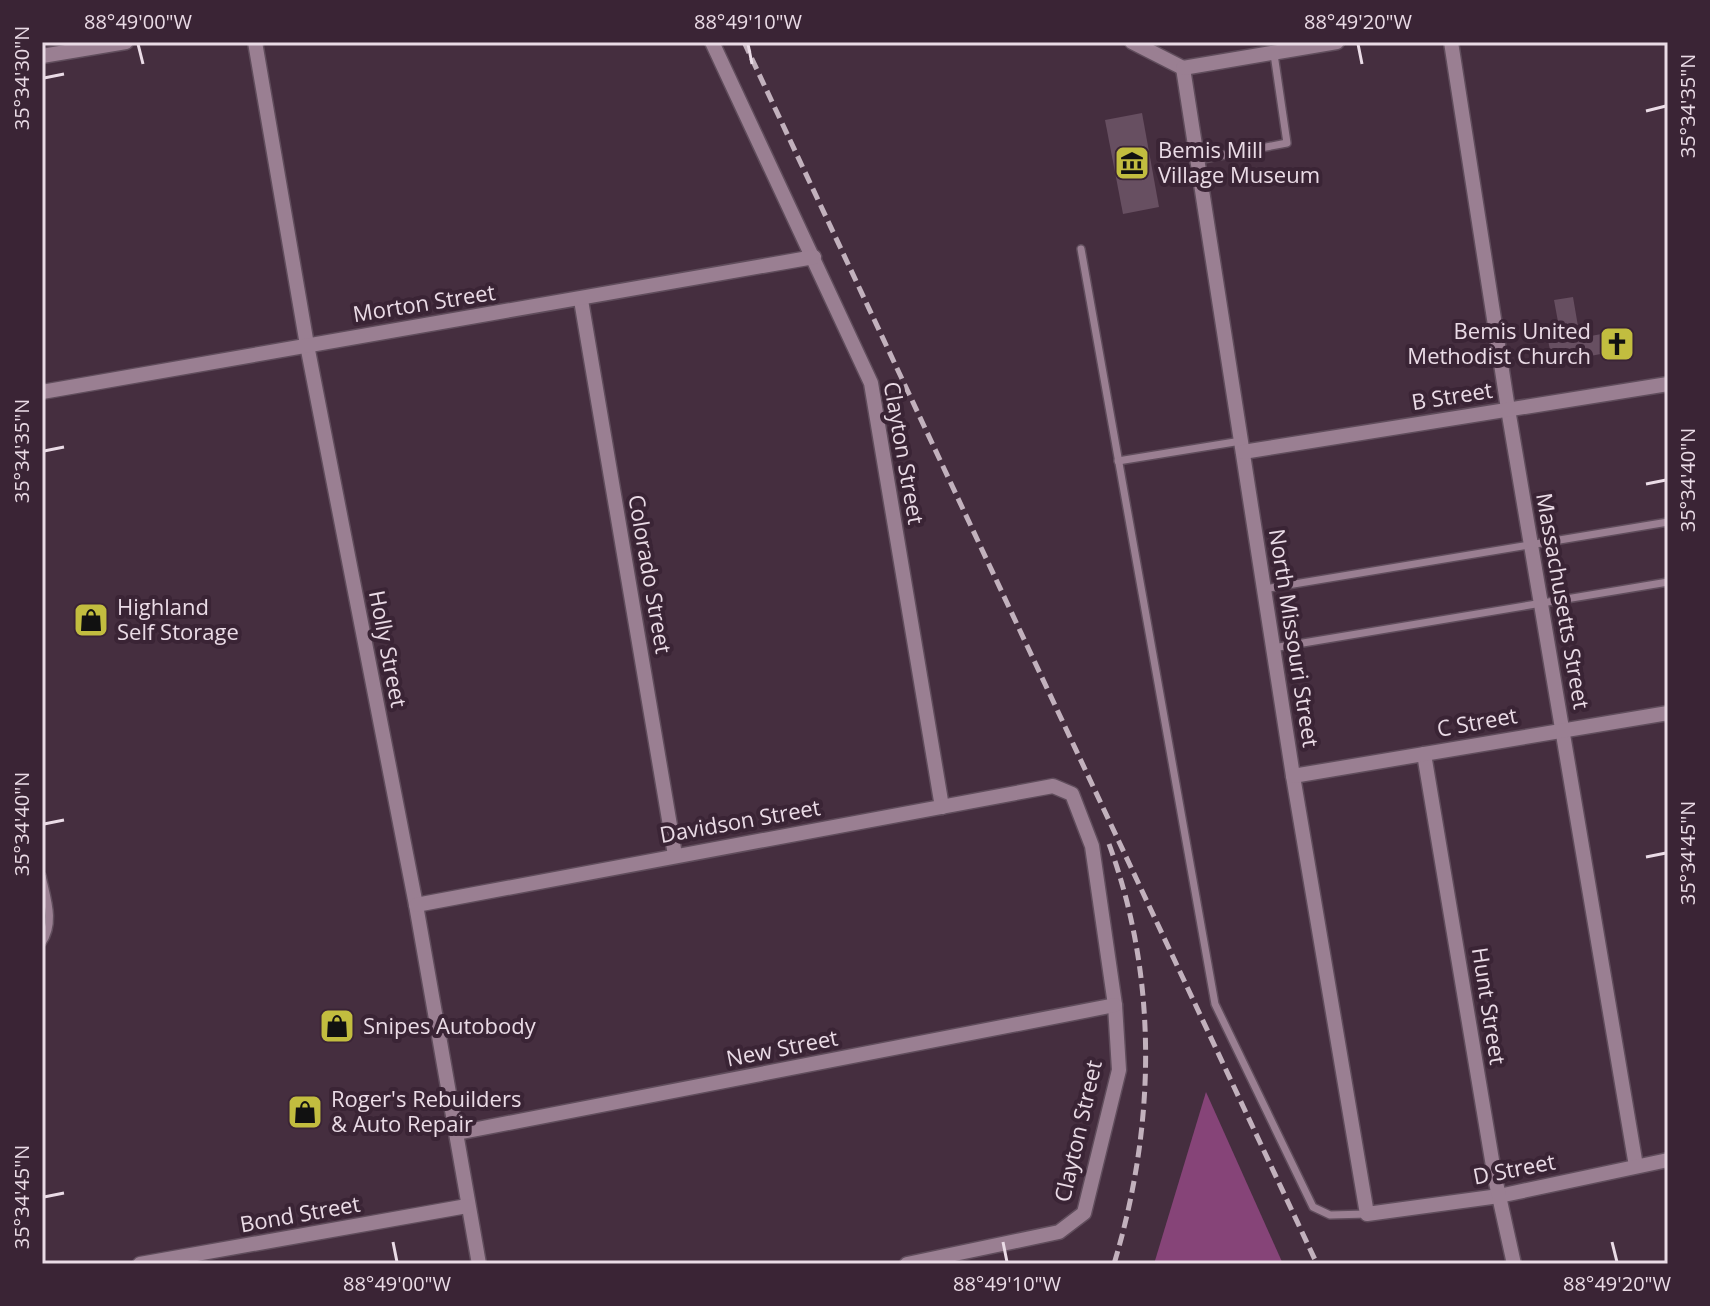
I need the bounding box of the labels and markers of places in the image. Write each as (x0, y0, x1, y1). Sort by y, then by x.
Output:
place label: Bemis Mill Village Museum (1158, 134, 1320, 189)
museum icon: Bemis Mill Village Museum (1113, 144, 1151, 182)
place label: Bemis United Methodist Church (1407, 315, 1591, 370)
church icon: Bemis United Methodist Church (1598, 325, 1636, 363)
place label: Highland Self Storage (117, 591, 239, 646)
shop icon: Highland Self Storage (72, 601, 110, 639)
shop icon: Snipes Autobody (318, 1007, 356, 1045)
place label: Snipes Autobody (363, 1010, 537, 1040)
place label: Roger's Rebuilders & Auto Repair (331, 1083, 521, 1138)
shop icon: Roger's Rebuilders & Auto Repair (286, 1093, 324, 1131)

